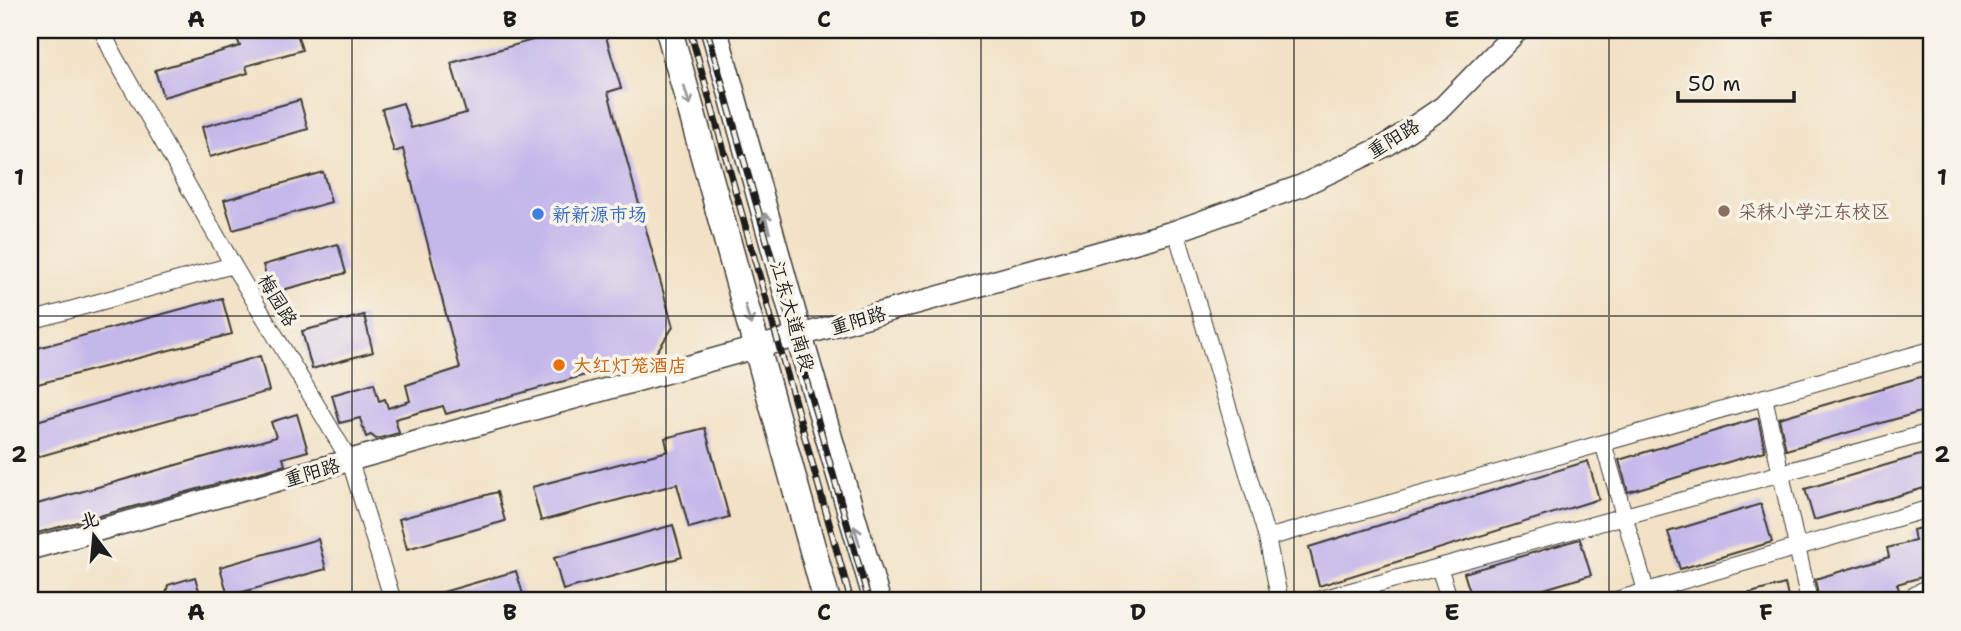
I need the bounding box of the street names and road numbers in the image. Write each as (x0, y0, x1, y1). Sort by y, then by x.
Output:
street label: 重阳路 (1362, 113, 1424, 164)
street label: 江东大道南段 (765, 258, 820, 374)
street label: 梅园路 (252, 269, 303, 331)
street label: 重阳路 (827, 301, 889, 340)
street label: 重阳路 (281, 453, 343, 492)

